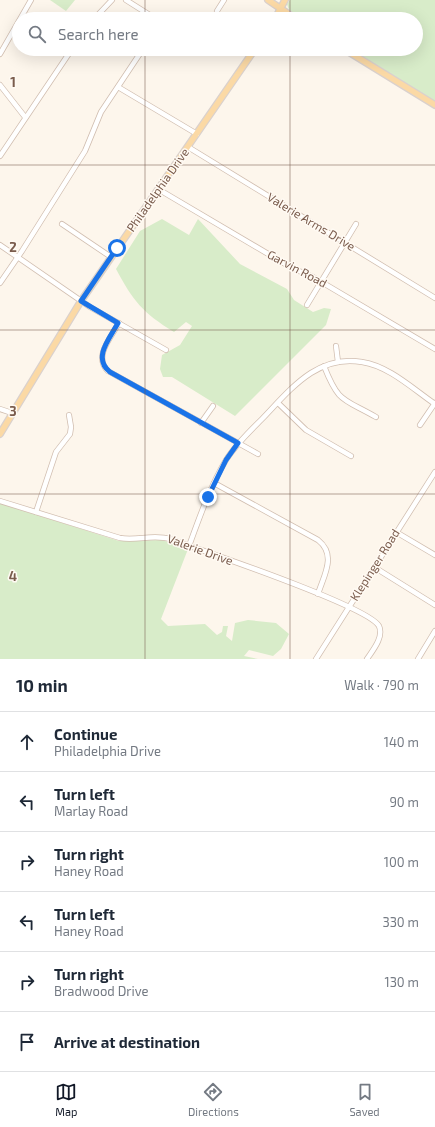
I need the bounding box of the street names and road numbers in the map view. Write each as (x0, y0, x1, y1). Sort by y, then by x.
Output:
street label: Philadelphia Drive (123, 145, 191, 234)
street label: Valerie Arms Drive (265, 189, 358, 253)
street label: Garvin Road (265, 247, 330, 290)
street label: Klepinger Road (346, 526, 402, 603)
street label: Valerie Drive (166, 531, 235, 567)

